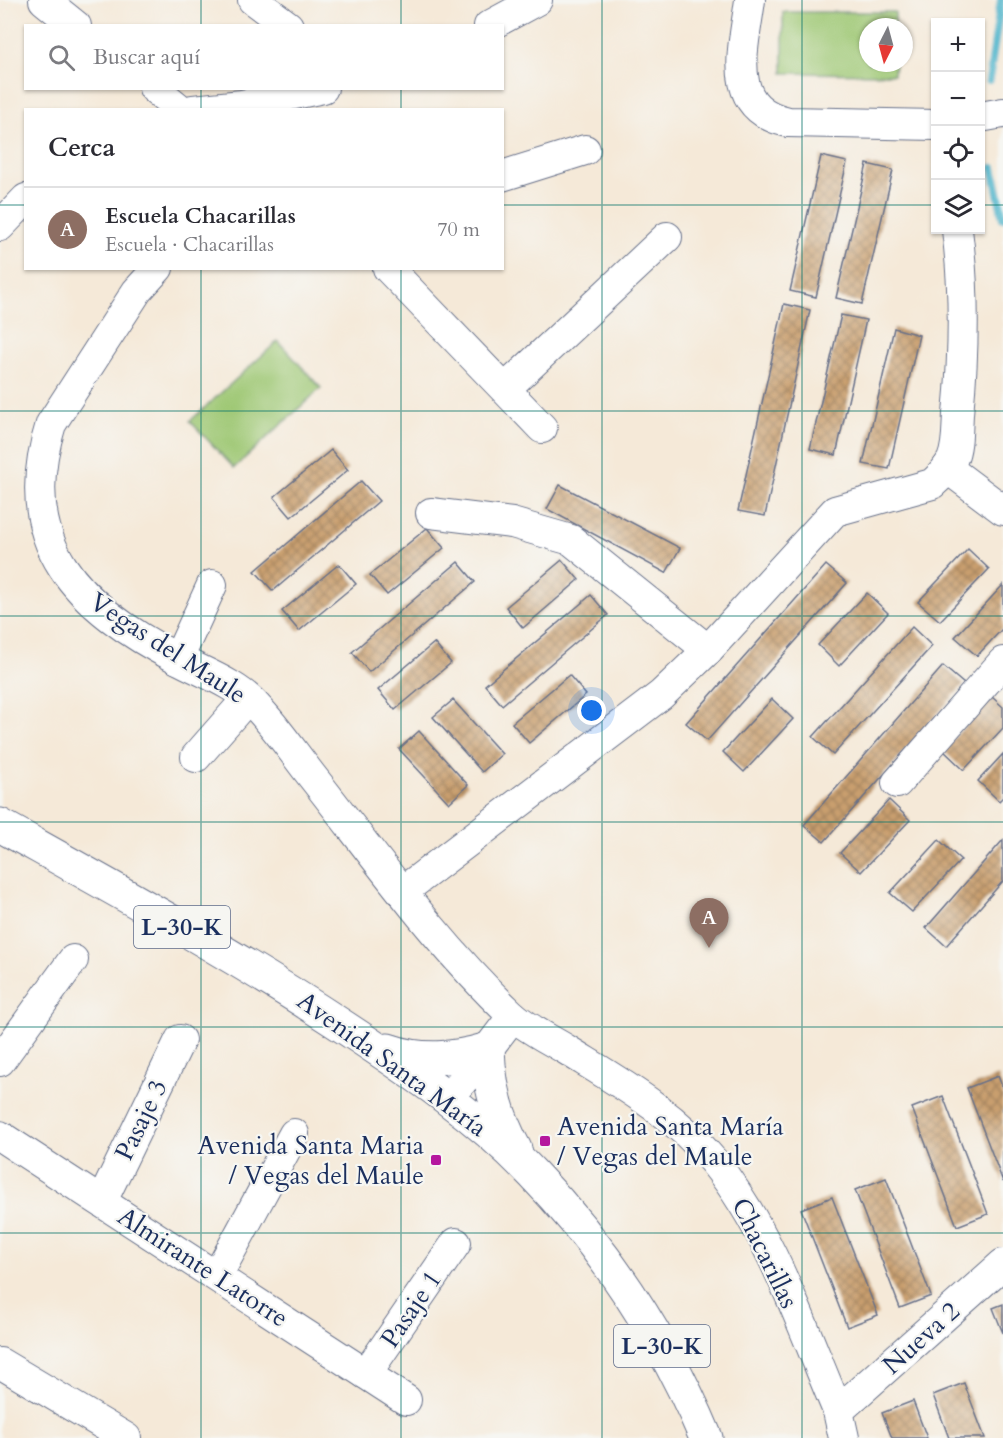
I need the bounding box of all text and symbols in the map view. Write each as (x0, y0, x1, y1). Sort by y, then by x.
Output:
north arrow (859, 18, 913, 72)
map controls (931, 18, 985, 234)
button: + (931, 18, 985, 72)
search box (24, 24, 504, 90)
icon: search (45, 41, 78, 74)
text: Buscar aquí (93, 42, 200, 72)
button: − (931, 72, 985, 126)
button: locate (931, 126, 985, 180)
text: Cerca (48, 130, 115, 165)
button: layers (931, 180, 985, 234)
text: Escuela Chacarillas (105, 201, 296, 231)
text: A (60, 216, 75, 243)
text: 70 m (437, 216, 480, 243)
text: Escuela · Chacarillas (105, 231, 274, 258)
street label: Vegas del Maule (83, 584, 253, 712)
your location (577, 696, 606, 725)
pin: A (690, 898, 728, 948)
road number: L-30-K (134, 906, 230, 948)
street label: Avenida Santa María (290, 983, 494, 1145)
street label: Pasaje 3 (106, 1074, 176, 1166)
place label: Avenida Santa María / Vegas del Maule (557, 1109, 784, 1174)
place label: Avenida Santa Maria / Vegas del Maule (197, 1128, 424, 1193)
marker: Avenida Santa María / Vegas del Maule (538, 1134, 552, 1148)
marker: Avenida Santa Maria / Vegas del Maule (429, 1153, 443, 1167)
street label: Chacarillas (723, 1192, 807, 1314)
street label: Almirante Latorre (111, 1199, 295, 1335)
street label: Pasaje 1 (372, 1264, 450, 1354)
street label: Nueva 2 (875, 1294, 967, 1382)
road number: L-30-K (614, 1325, 710, 1367)

